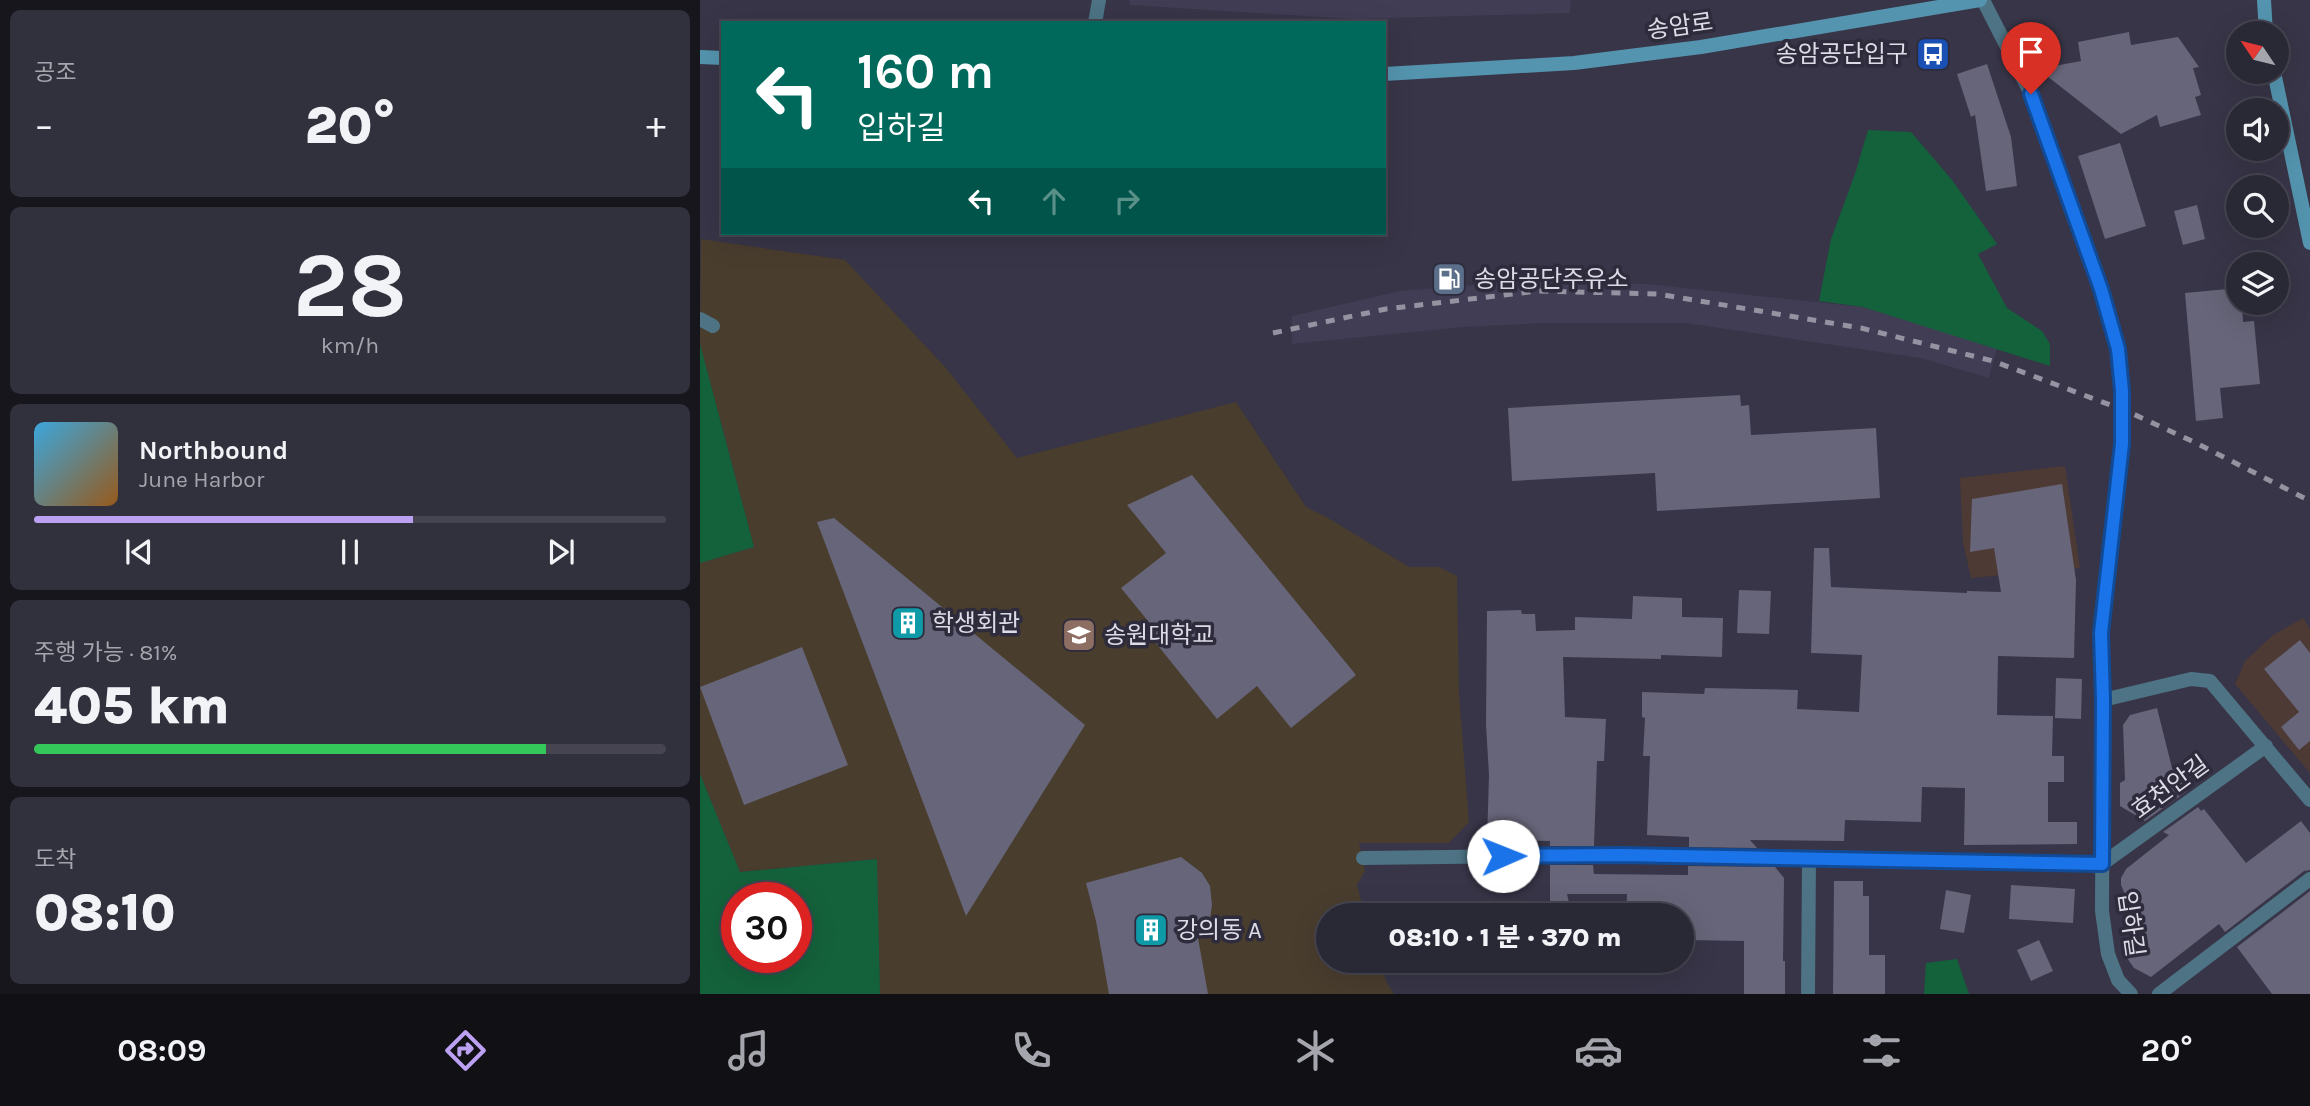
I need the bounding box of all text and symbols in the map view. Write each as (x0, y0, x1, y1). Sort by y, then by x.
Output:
street label: 송암로 (1645, 8, 1715, 44)
north arrow (2226, 21, 2289, 84)
map controls (2226, 21, 2289, 315)
pin (2001, 22, 2061, 94)
icon: arrive (2012, 33, 2050, 71)
bus stop icon: 송암공단입구 (1914, 35, 1952, 73)
place label: 송암공단입구 (1776, 40, 1908, 68)
text: 160 m (857, 43, 994, 100)
icon: left (742, 49, 833, 140)
text: 공조 (34, 59, 76, 86)
text: 20° (305, 95, 395, 156)
button: sound (2226, 98, 2289, 161)
text: − (34, 103, 54, 148)
text: + (646, 103, 666, 148)
text: 입하길 (857, 110, 945, 147)
button: search (2226, 175, 2289, 238)
icon: left (962, 182, 1000, 220)
icon: ahead (1035, 182, 1073, 220)
icon: right (1108, 182, 1146, 220)
text: 28 (293, 233, 407, 339)
button: layers (2226, 252, 2289, 315)
fuel station icon: 송암공단주유소 (1430, 260, 1468, 298)
place label: 송암공단주유소 (1474, 265, 1629, 293)
text: km/h (321, 332, 379, 359)
text: Northbound (139, 435, 288, 466)
text: June Harbor (139, 466, 264, 493)
icon: previous (120, 533, 158, 571)
icon: pause (331, 533, 369, 571)
icon: next (542, 533, 580, 571)
building icon: 학생회관 (889, 604, 927, 642)
place label: 학생회관 (932, 609, 1020, 637)
school or university icon: 송원대학교 (1060, 616, 1098, 654)
place label: 송원대학교 (1104, 621, 1214, 649)
text: 주행 가능 · 81% (34, 639, 178, 666)
text: 405 km (34, 675, 230, 736)
street label: 효천안길 (2126, 750, 2214, 824)
position arrow (1466, 819, 1540, 893)
text: 도착 (34, 846, 76, 873)
text: 08:10 (34, 882, 176, 943)
speed limit sign: 30 (721, 882, 812, 973)
street label: 입하길 (2113, 889, 2149, 959)
building icon: 강의동 A (1132, 911, 1170, 949)
place label: 강의동 A (1176, 916, 1262, 944)
text: 08:10 · 1 분 · 370 m (1388, 922, 1622, 953)
icon: directions (441, 1026, 490, 1075)
icon: music (724, 1026, 773, 1075)
icon: phone (1007, 1026, 1056, 1075)
icon: climate (1291, 1026, 1340, 1075)
icon: car (1574, 1026, 1623, 1075)
icon: filters (1857, 1026, 1906, 1075)
text: 08:09 (117, 1032, 206, 1069)
text: 20° (2141, 1032, 2193, 1069)

